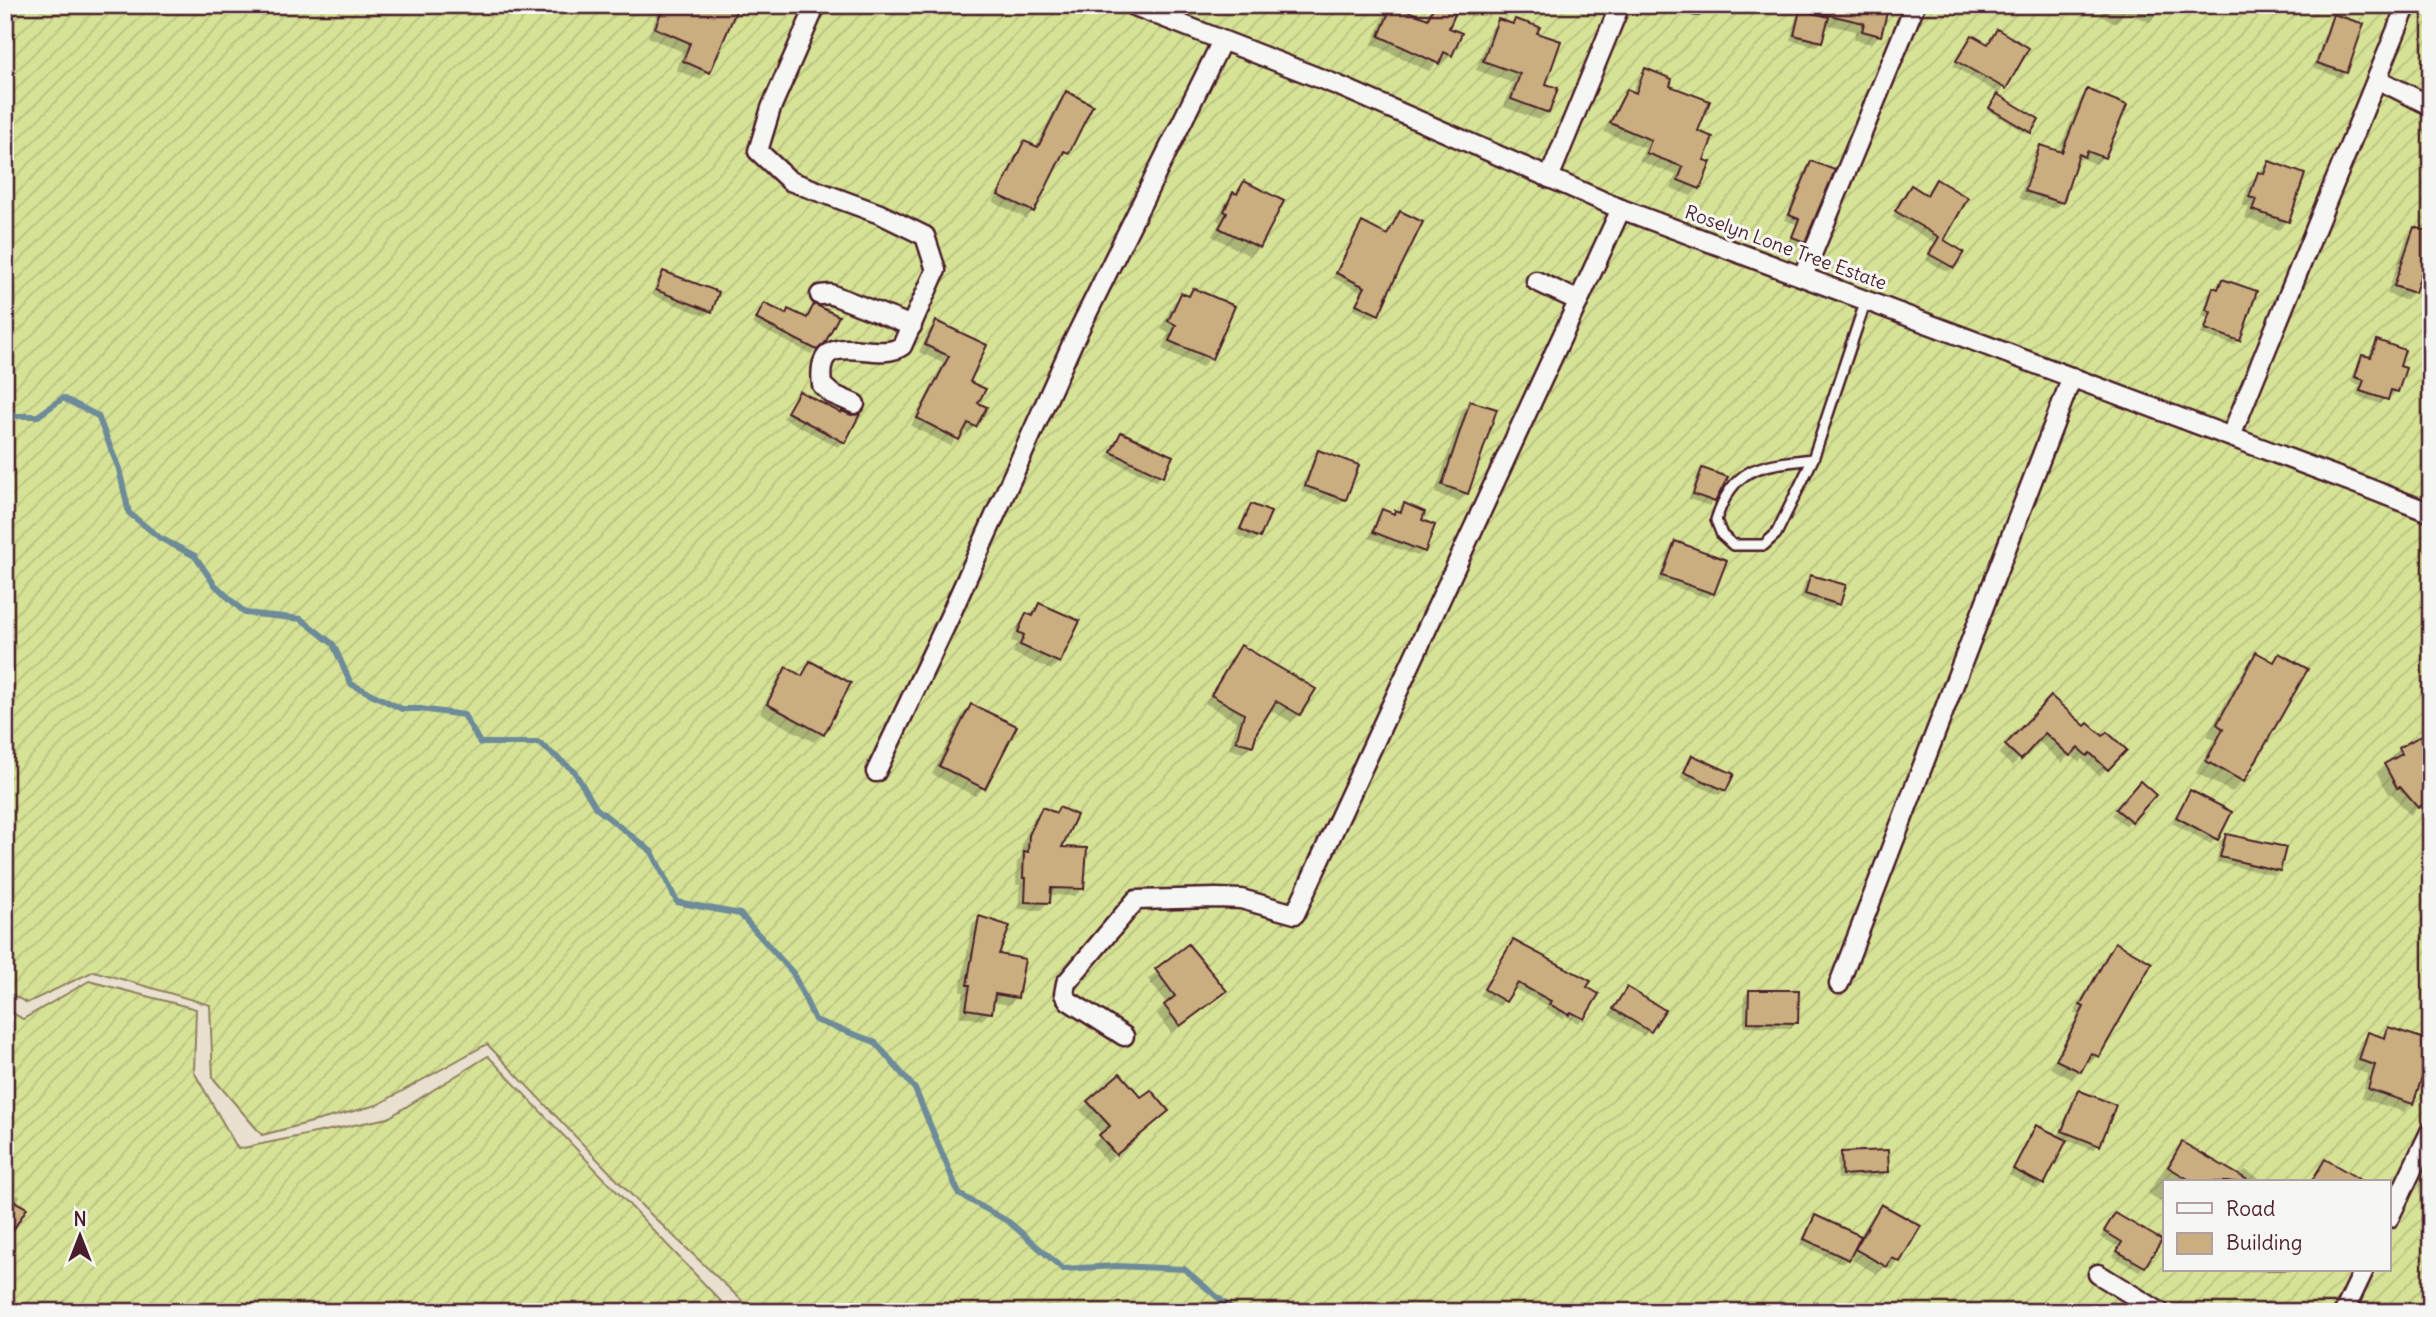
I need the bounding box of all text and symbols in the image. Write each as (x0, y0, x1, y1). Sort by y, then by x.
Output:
street label: Roselyn Lone Tree Estate (1682, 199, 1890, 295)
legend (2163, 1180, 2390, 1272)
text: Road (2226, 1195, 2275, 1222)
north arrow (46, 1202, 116, 1272)
text: N (73, 1207, 87, 1231)
text: Building (2226, 1229, 2302, 1256)

